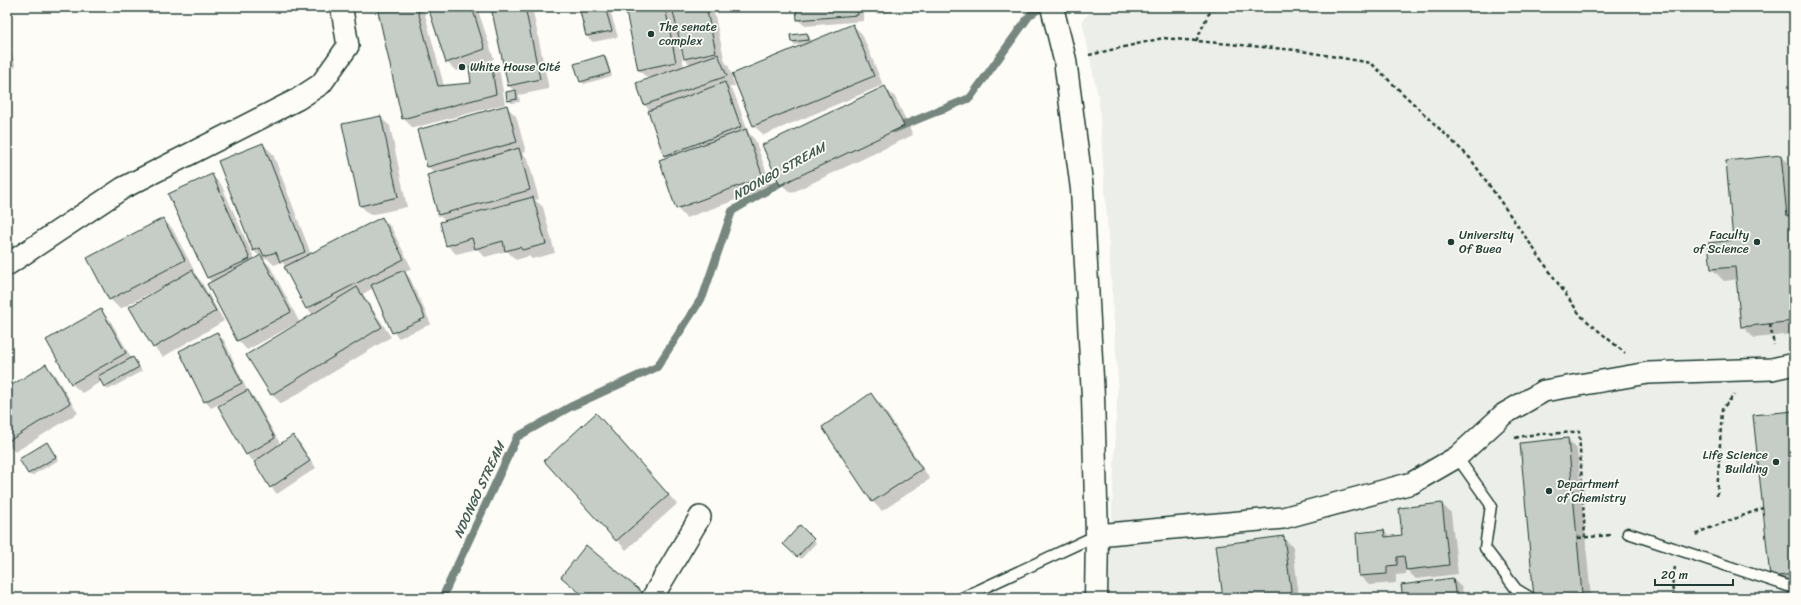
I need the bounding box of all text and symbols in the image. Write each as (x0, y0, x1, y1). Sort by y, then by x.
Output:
place label: The senate complex (659, 16, 717, 52)
marker: The senate complex (646, 29, 656, 39)
place label: White House Cité (470, 56, 560, 78)
marker: White House Cité (457, 62, 467, 72)
water label: NDONGO STREAM (728, 134, 832, 206)
place label: University Of Buea (1459, 224, 1514, 260)
place label: Faculty of Science (1693, 224, 1750, 260)
marker: University Of Buea (1446, 237, 1456, 247)
marker: Faculty of Science (1752, 237, 1762, 247)
water label: NDONGO STREAM (447, 436, 513, 542)
place label: Life Science Building (1703, 444, 1768, 480)
marker: Life Science Building (1771, 457, 1781, 467)
place label: Department of Chemistry (1557, 473, 1627, 509)
marker: Department of Chemistry (1544, 486, 1554, 496)
scale bar (1655, 561, 1733, 587)
text: 20 m (1661, 564, 1688, 586)

